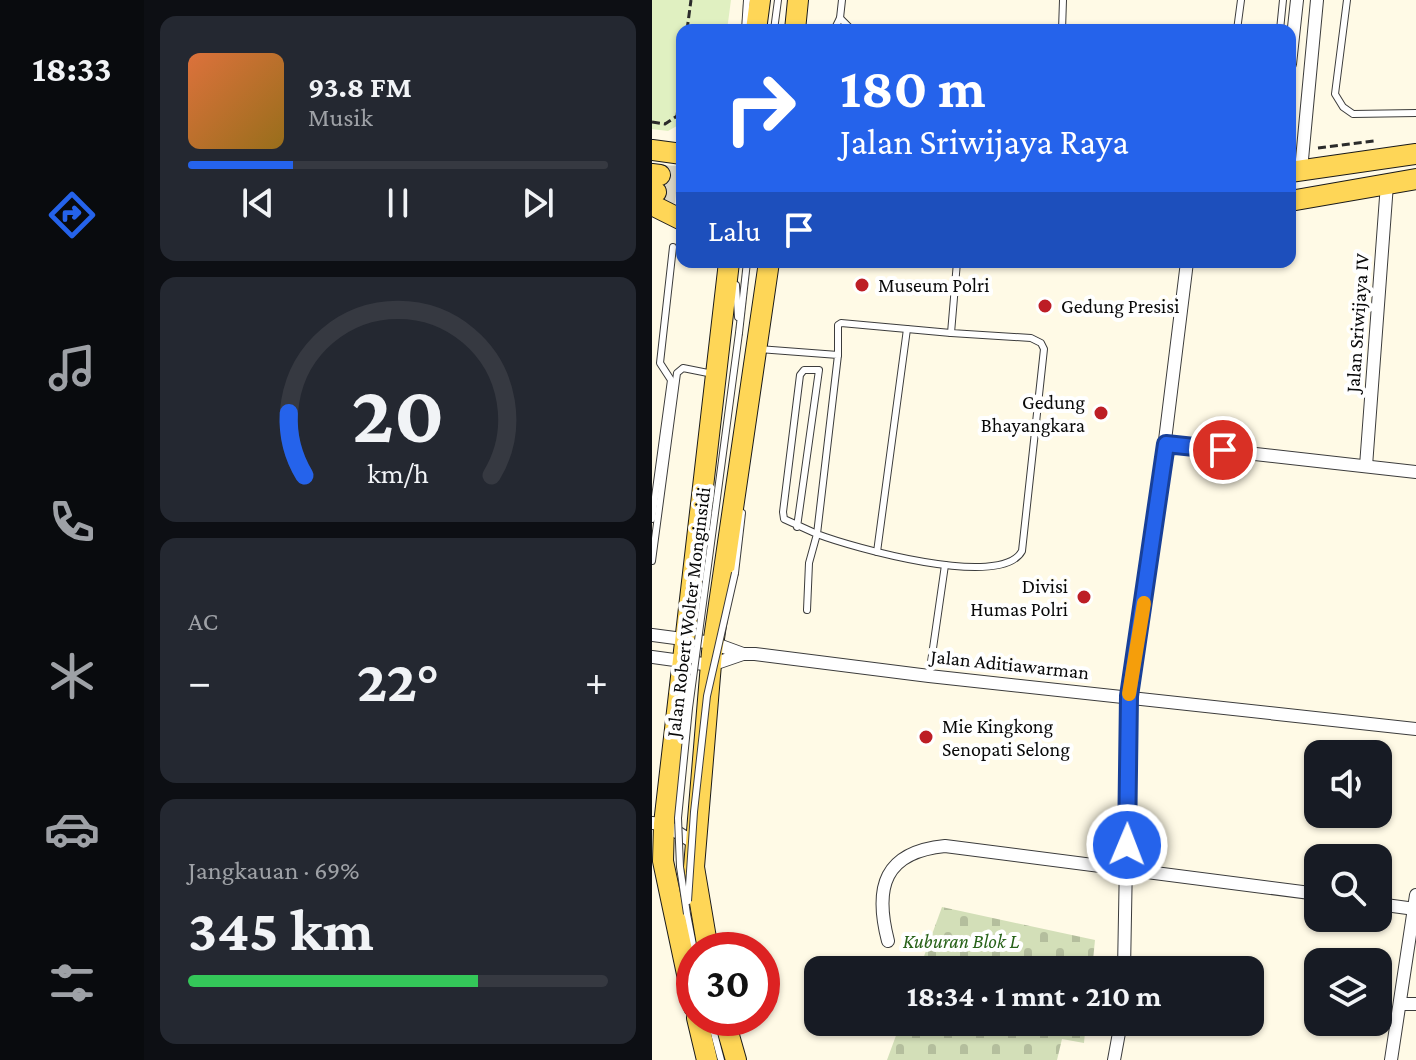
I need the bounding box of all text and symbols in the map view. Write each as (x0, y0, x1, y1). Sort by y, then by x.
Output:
text: 18:33 (32, 49, 112, 89)
icon: right (708, 56, 812, 160)
text: 180 m (840, 57, 986, 119)
text: 93.8 FM (308, 70, 412, 103)
text: Musik (308, 103, 373, 132)
text: Jalan Sriwijaya Raya (840, 122, 1129, 162)
icon: previous (236, 181, 280, 225)
icon: pause (376, 181, 420, 225)
icon: next (516, 181, 560, 225)
icon: directions (44, 187, 100, 243)
icon: arrive (777, 208, 821, 252)
text: Lalu (708, 214, 761, 247)
street label: Jalan Sriwijaya IV (1341, 252, 1374, 395)
place label: Museum Polri (878, 274, 989, 296)
marker: Museum Polri (853, 276, 871, 294)
place label: Gedung Presisi (1061, 295, 1179, 318)
marker: Gedung Presisi (1036, 297, 1054, 315)
icon: music (44, 340, 100, 396)
text: 20 (352, 366, 444, 459)
place label: Gedung Bhayangkara (981, 391, 1085, 437)
marker: Gedung Bhayangkara (1092, 404, 1110, 422)
pin (1189, 416, 1257, 484)
icon: arrive (1201, 428, 1245, 472)
text: km/h (367, 457, 429, 489)
street label: Jalan Robert Wolter Monginsidi (661, 486, 715, 741)
icon: phone (44, 494, 100, 550)
place label: Divisi Humas Polri (970, 575, 1068, 620)
marker: Divisi Humas Polri (1075, 588, 1093, 606)
text: AC (188, 607, 218, 636)
street label: Jalan Aditiawarman (928, 645, 1091, 684)
text: 22° (357, 647, 439, 714)
icon: climate (44, 648, 100, 704)
text: − (188, 657, 211, 705)
text: + (585, 657, 608, 705)
place label: Mie Kingkong Senopati Selong (942, 715, 1070, 761)
marker: Mie Kingkong Senopati Selong (917, 728, 935, 746)
map controls (1304, 740, 1392, 1036)
button: sound (1304, 740, 1392, 828)
icon: car (44, 801, 100, 857)
position arrow (1085, 803, 1169, 887)
button: search (1304, 844, 1392, 932)
text: Jangkauan · 69% (188, 856, 359, 885)
text: 345 km (188, 896, 374, 963)
park label: Kuburan Blok L (903, 930, 1019, 952)
speed limit sign: 30 (676, 932, 780, 1036)
button: layers (1304, 948, 1392, 1036)
icon: filters (44, 955, 100, 1011)
text: 18:34 · 1 mnt · 210 m (907, 979, 1161, 1012)

